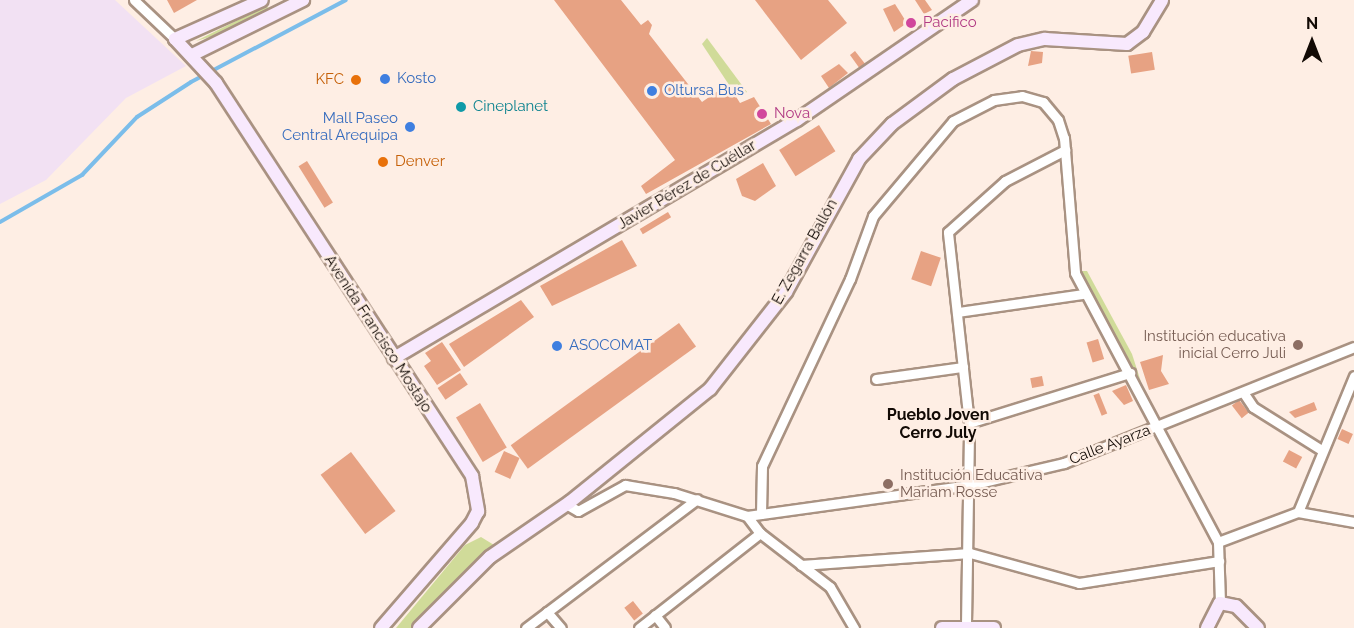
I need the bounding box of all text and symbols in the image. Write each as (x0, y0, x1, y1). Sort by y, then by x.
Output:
north arrow (1282, 12, 1342, 72)
place label: Pacifico (923, 14, 977, 32)
text: N (1306, 14, 1318, 33)
marker: Pacifico (904, 16, 918, 30)
place label: Kosto (397, 70, 436, 88)
place label: KFC (315, 71, 344, 89)
marker: Kosto (378, 72, 392, 86)
marker: KFC (349, 73, 363, 87)
place label: Oltursa Bus (664, 82, 744, 100)
marker: Oltursa Bus (645, 84, 659, 98)
place label: Cineplanet (473, 98, 548, 116)
marker: Cineplanet (454, 100, 468, 114)
place label: Nova (774, 105, 810, 123)
marker: Nova (755, 107, 769, 121)
place label: Mall Paseo Central Arequipa (281, 109, 398, 144)
marker: Mall Paseo Central Arequipa (403, 120, 417, 134)
street label: Javier Pérez de Cuéllar (614, 136, 760, 234)
place label: Denver (395, 153, 445, 171)
marker: Denver (376, 155, 390, 169)
street label: E. Zegarra Ballón (769, 196, 841, 308)
street label: Avenida Francisco Mostajo (320, 252, 436, 416)
place label: Institución educativa inicial Cerro Juli (1143, 327, 1286, 362)
place label: ASOCOMAT (569, 337, 652, 355)
marker: Institución educativa inicial Cerro Juli (1291, 338, 1305, 352)
marker: ASOCOMAT (550, 339, 564, 353)
district label: Pueblo Joven Cerro July (886, 405, 990, 443)
street label: Calle Ayarza (1067, 421, 1153, 469)
place label: Institución Educativa Mariam Rosse (900, 466, 1043, 501)
marker: Institución Educativa Mariam Rosse (881, 477, 895, 491)

